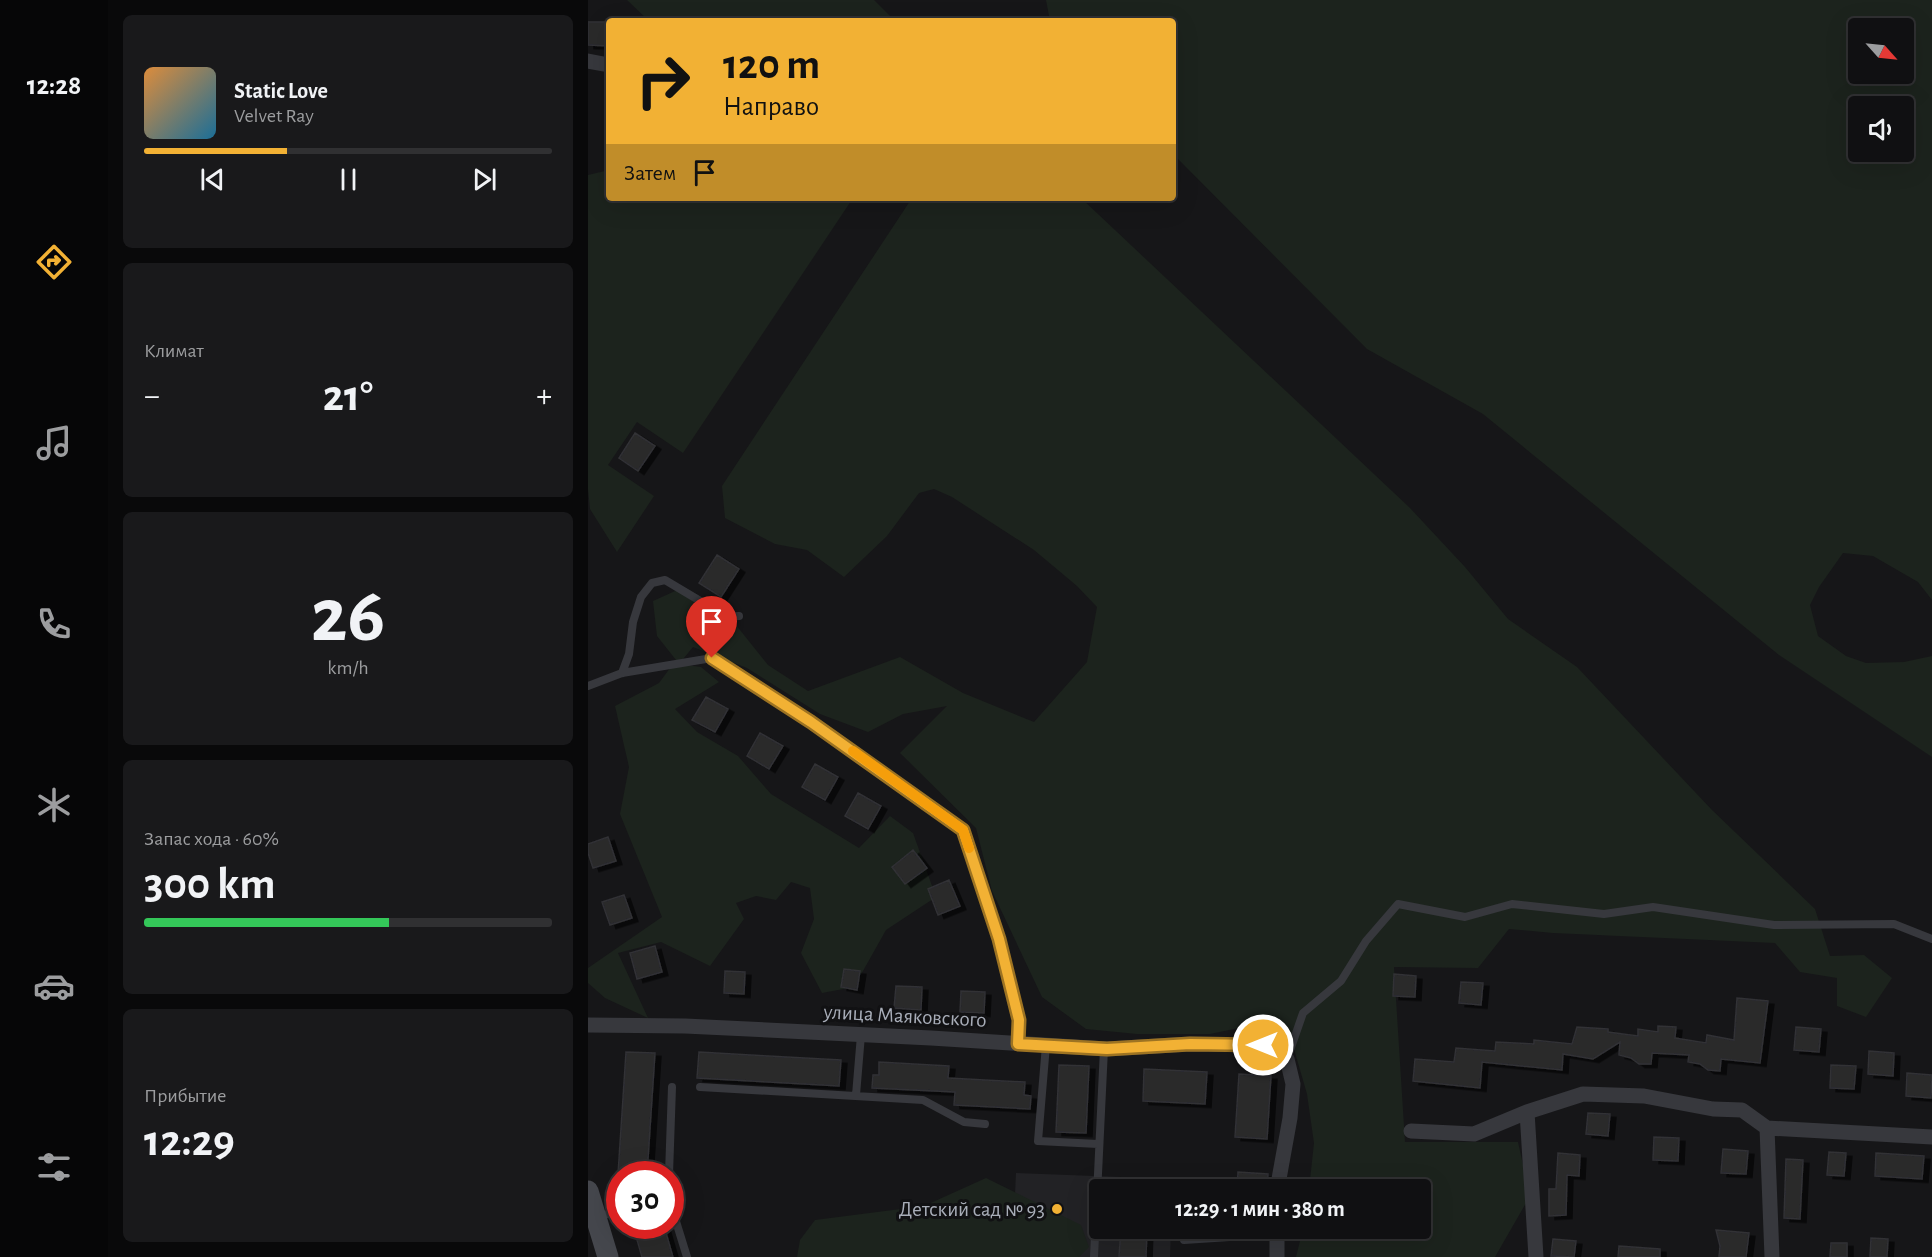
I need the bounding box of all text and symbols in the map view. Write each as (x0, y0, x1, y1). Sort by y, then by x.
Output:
north arrow (1848, 18, 1914, 84)
map controls (1848, 18, 1914, 162)
icon: right (624, 42, 702, 120)
text: 120 m (723, 44, 820, 86)
text: 12:28 (27, 72, 81, 99)
text: Static Love (234, 80, 328, 102)
text: Направо (723, 93, 819, 120)
button: sound (1848, 96, 1914, 162)
text: Velvet Ray (234, 106, 314, 126)
icon: arrive (688, 156, 721, 189)
text: Затем (624, 162, 676, 184)
icon: previous (196, 163, 229, 196)
icon: pause (332, 163, 365, 196)
icon: next (468, 163, 501, 196)
icon: directions (33, 241, 75, 283)
text: Климат (144, 341, 204, 361)
text: 21° (323, 374, 373, 419)
text: − (144, 380, 160, 413)
text: + (536, 380, 552, 413)
icon: music (33, 422, 75, 464)
text: 26 (311, 578, 385, 656)
pin (686, 596, 737, 658)
icon: phone (33, 603, 75, 645)
icon: arrive (695, 605, 728, 638)
text: km/h (327, 658, 369, 678)
icon: climate (33, 784, 75, 826)
text: Запас хода · 60% (144, 829, 279, 849)
text: 300 km (144, 862, 276, 907)
icon: car (33, 965, 75, 1007)
street label: улица Маяковского (822, 1001, 987, 1031)
position arrow (1231, 1013, 1295, 1077)
text: Прибытие (144, 1086, 226, 1106)
text: 12:29 (144, 1119, 235, 1164)
icon: filters (33, 1146, 75, 1188)
speed limit sign: 30 (606, 1161, 684, 1239)
text: 12:29 · 1 мин · 380 m (1175, 1198, 1345, 1220)
place label: Детский сад № 93 (899, 1199, 1045, 1220)
marker: Детский сад № 93 (1050, 1202, 1064, 1216)

